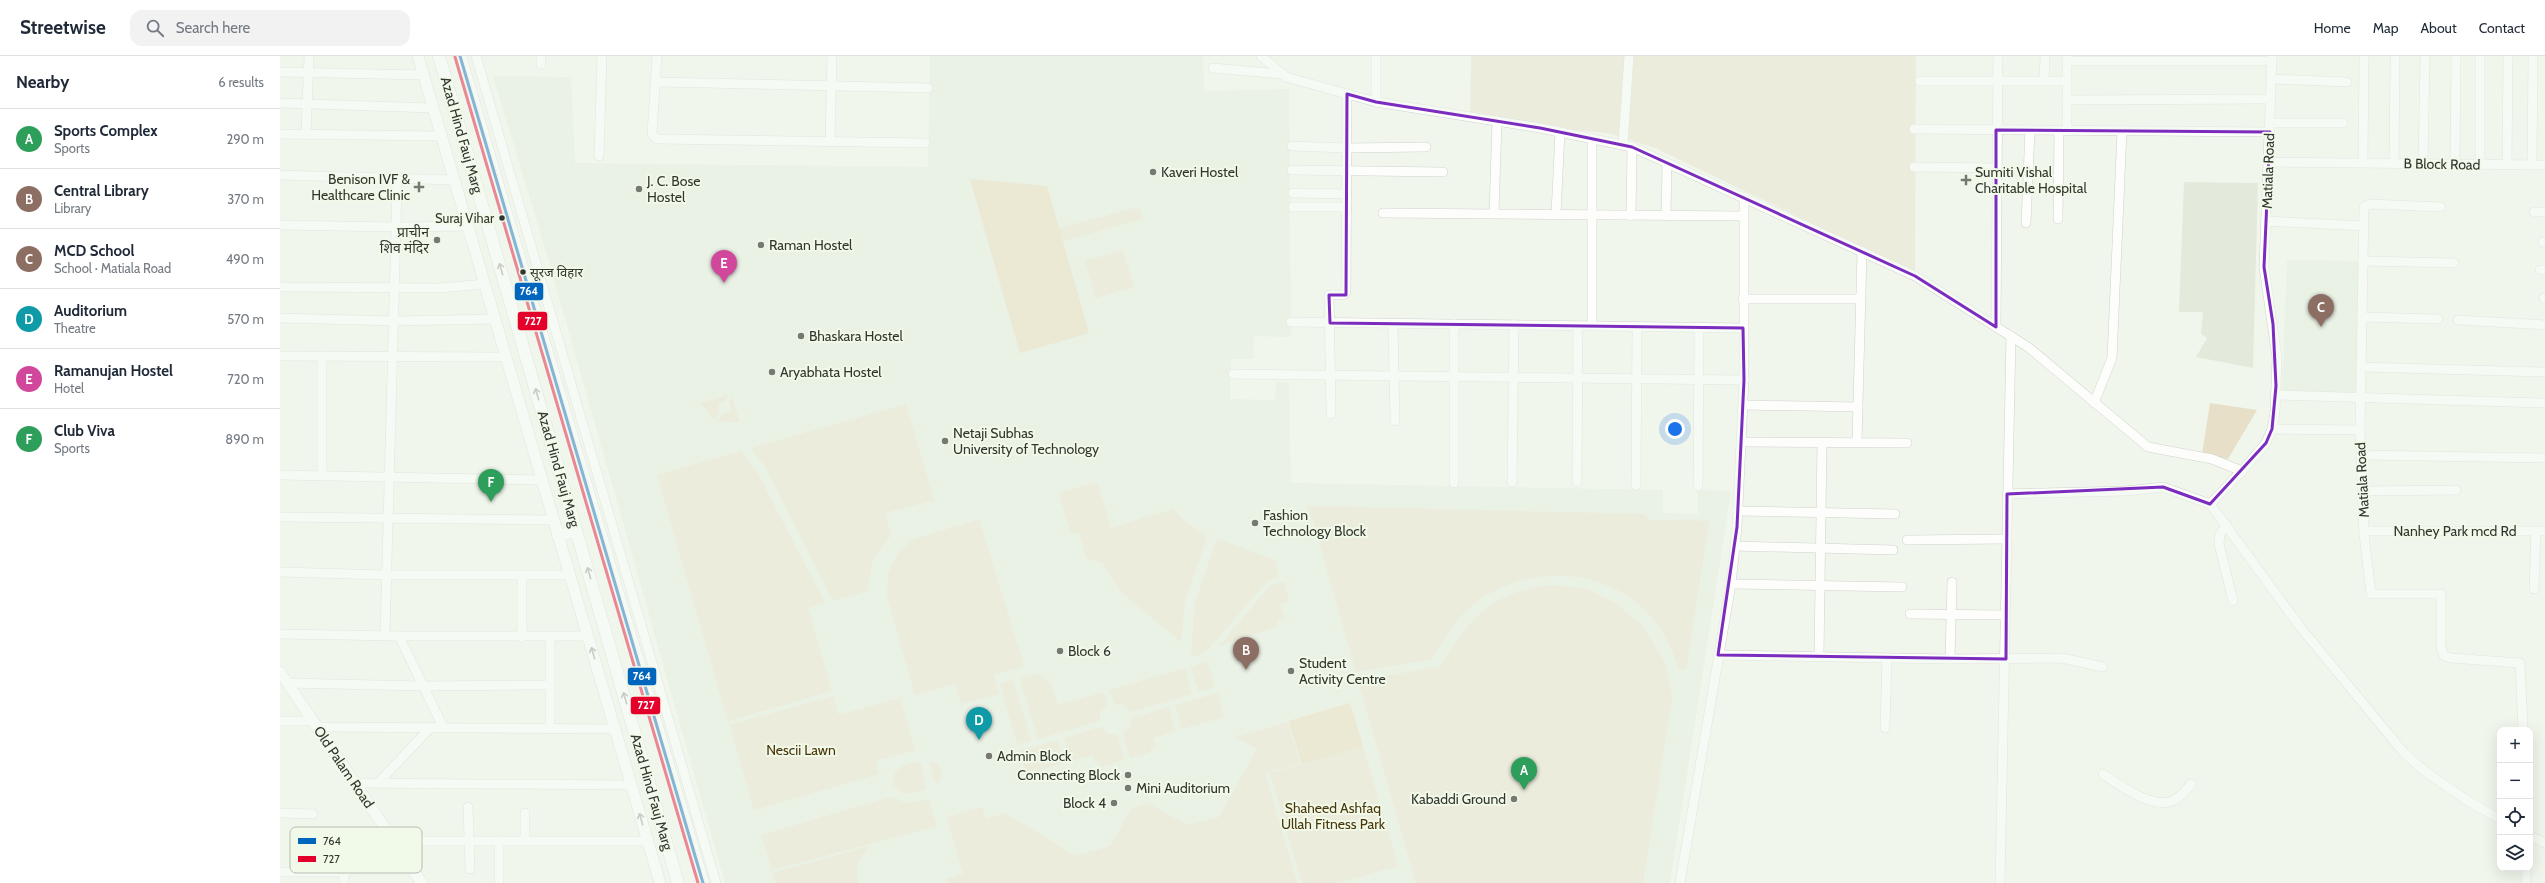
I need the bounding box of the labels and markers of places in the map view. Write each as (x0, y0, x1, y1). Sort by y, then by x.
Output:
place label: Kaveri Hostel (1161, 163, 1239, 181)
place label: Sumiti Vishal Charitable Hospital (1975, 163, 2087, 197)
marker: Kaveri Hostel (1148, 167, 1158, 177)
place label: Benison IVF & Healthcare Clinic (311, 170, 410, 204)
place label: J. C. Bose Hostel (646, 172, 700, 206)
marker: Sumiti Vishal Charitable Hospital (1960, 174, 1972, 186)
marker: Benison IVF & Healthcare Clinic (413, 181, 425, 193)
marker: J. C. Bose Hostel (634, 184, 644, 194)
place label: Suraj Vihar (435, 210, 495, 227)
marker: Suraj Vihar (497, 213, 507, 223)
place label: प्राचीन शिव मंदिर (380, 223, 429, 257)
marker: प्राचीन शिव मंदिर (432, 235, 442, 245)
place label: Raman Hostel (769, 236, 853, 254)
marker: Raman Hostel (756, 240, 766, 250)
pin: E (711, 250, 737, 283)
place label: सूरज विहार (530, 264, 584, 281)
marker: सूरज विहार (518, 267, 528, 277)
pin: C (2308, 294, 2334, 327)
place label: Bhaskara Hostel (809, 327, 904, 345)
marker: Bhaskara Hostel (796, 331, 806, 341)
place label: Aryabhata Hostel (780, 363, 882, 381)
marker: Aryabhata Hostel (767, 367, 777, 377)
place label: Netaji Subhas University of Technology (953, 424, 1099, 458)
marker: Netaji Subhas University of Technology (940, 436, 950, 446)
pin: F (478, 469, 504, 502)
place label: Fashion Technology Block (1263, 506, 1367, 540)
marker: Fashion Technology Block (1250, 518, 1260, 528)
pin: B (1233, 637, 1259, 670)
place label: Block 6 (1068, 642, 1111, 660)
marker: Block 6 (1055, 646, 1065, 656)
place label: Student Activity Centre (1299, 654, 1386, 688)
marker: Student Activity Centre (1286, 666, 1296, 676)
pin: D (966, 707, 992, 740)
place label: Admin Block (997, 747, 1072, 765)
marker: Admin Block (984, 751, 994, 761)
pin: A (1511, 757, 1537, 790)
place label: Connecting Block (1017, 766, 1121, 784)
marker: Connecting Block (1123, 770, 1133, 780)
place label: Mini Auditorium (1136, 779, 1230, 797)
marker: Mini Auditorium (1123, 783, 1133, 793)
place label: Kabaddi Ground (1411, 790, 1506, 808)
place label: Block 4 (1063, 794, 1106, 812)
marker: Kabaddi Ground (1509, 794, 1519, 804)
marker: Block 4 (1109, 798, 1119, 808)

